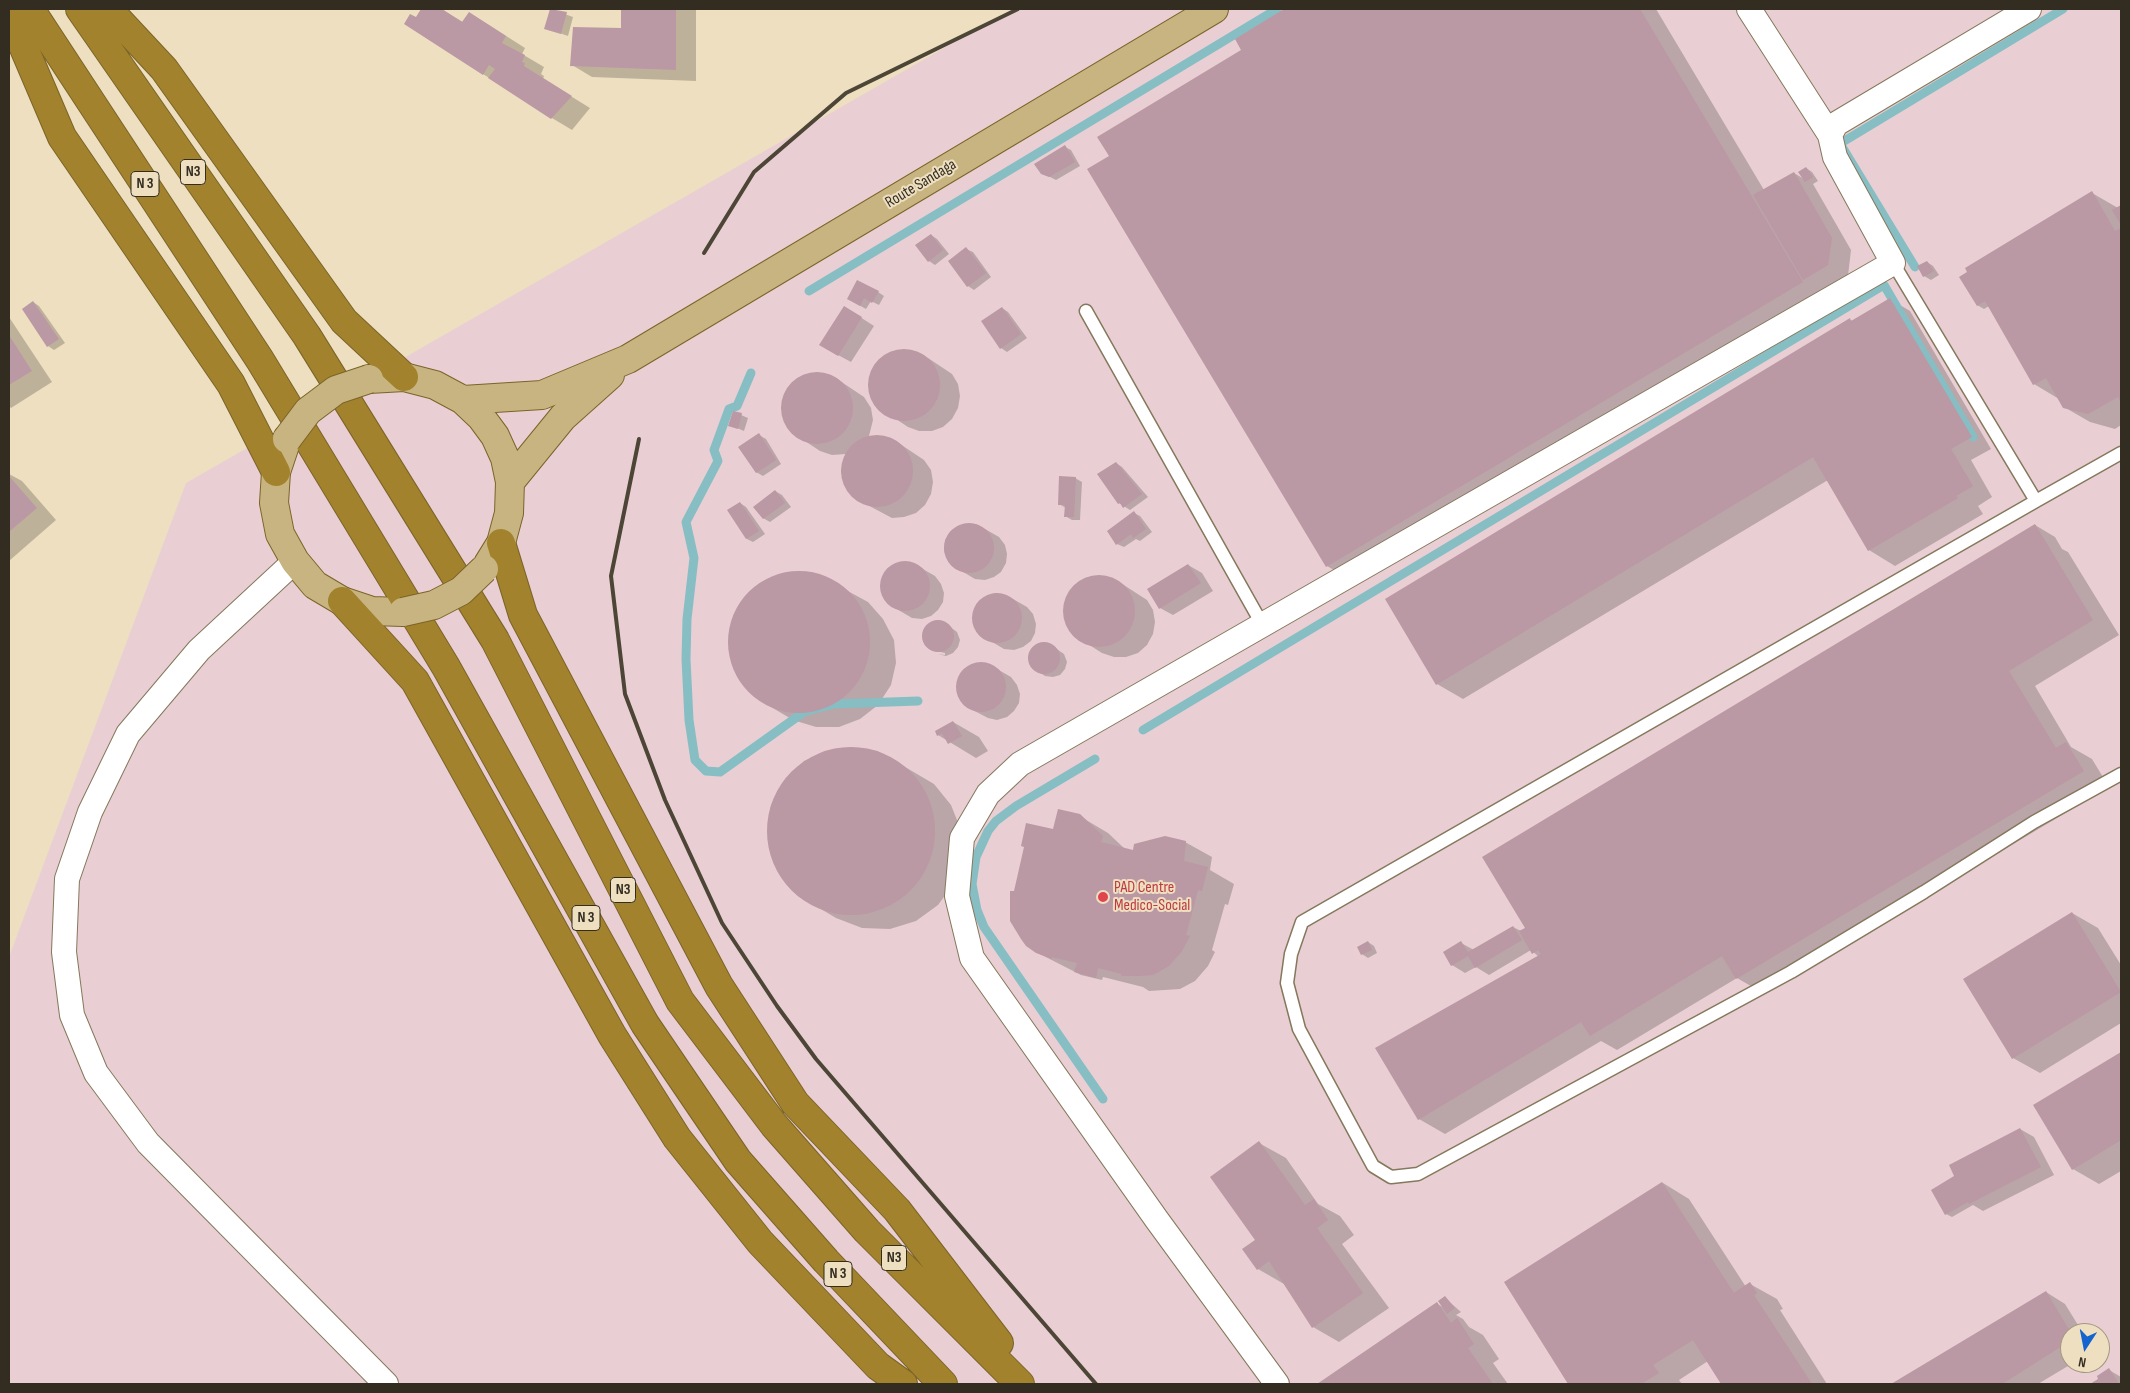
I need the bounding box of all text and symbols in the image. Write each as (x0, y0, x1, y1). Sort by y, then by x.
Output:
street label: Route Sandaga (882, 155, 960, 213)
road number: N3 (180, 160, 206, 184)
road number: N 3 (131, 172, 159, 196)
road number: N3 (610, 878, 636, 902)
place label: PAD Centre Medico-Social (1114, 878, 1190, 916)
marker: PAD Centre Medico-Social (1096, 890, 1110, 904)
road number: N 3 (572, 906, 600, 930)
road number: N3 (882, 1246, 906, 1270)
road number: N 3 (824, 1262, 852, 1286)
north arrow (2060, 1323, 2110, 1373)
text: N (2077, 1353, 2088, 1371)

